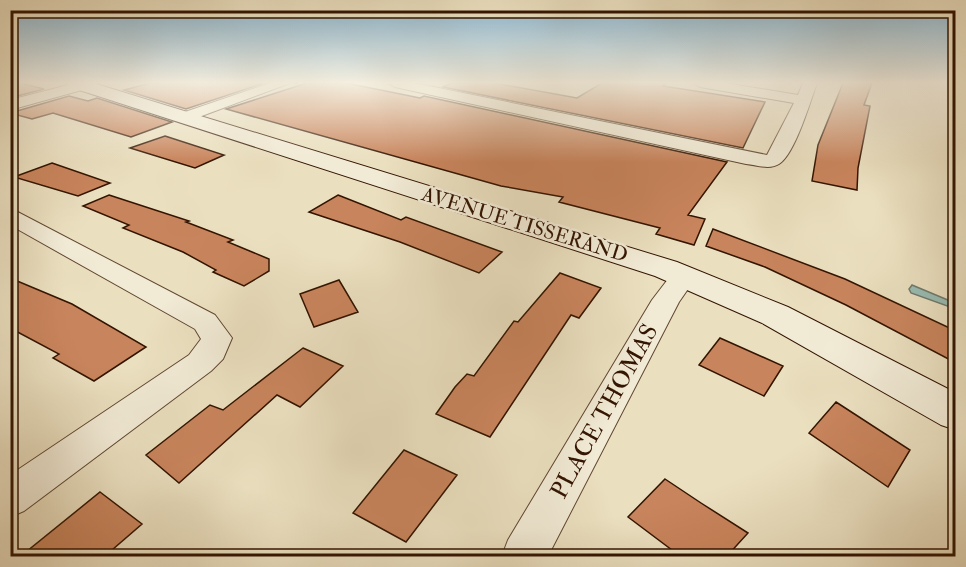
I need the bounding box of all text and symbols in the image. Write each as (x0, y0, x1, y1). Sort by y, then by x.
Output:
street label: AVENUE TISSERAND (418, 181, 631, 268)
street label: PLACE THOMAS (544, 318, 665, 504)

